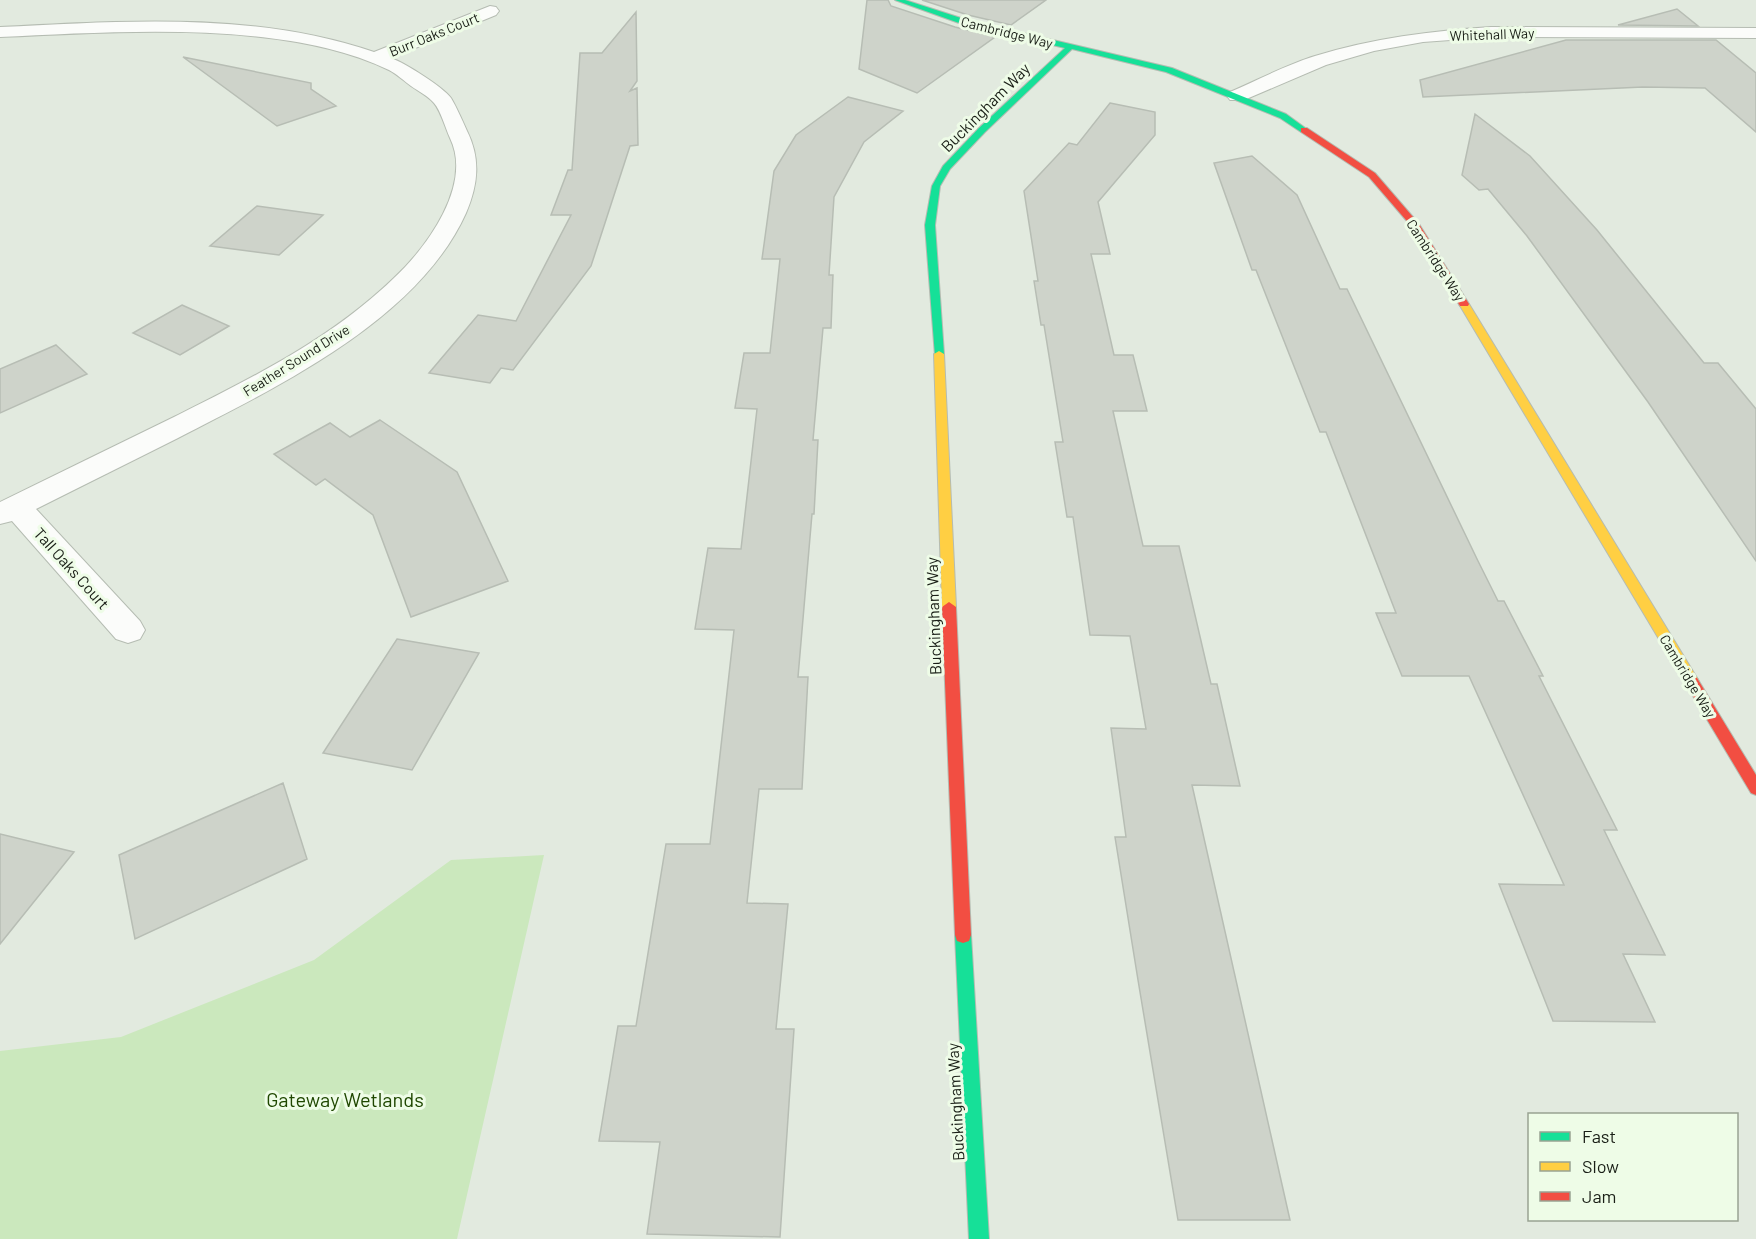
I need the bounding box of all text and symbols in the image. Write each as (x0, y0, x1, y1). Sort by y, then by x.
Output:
street label: Burr Oaks Court (387, 8, 481, 60)
street label: Cambridge Way (959, 12, 1055, 52)
street label: Whitehall Way (1449, 24, 1535, 44)
street label: Buckingham Way (937, 58, 1034, 155)
street label: Cambridge Way (1403, 216, 1469, 304)
street label: Feather Sound Drive (240, 320, 352, 400)
street label: Tall Oaks Court (30, 523, 114, 613)
street label: Buckingham Way (921, 556, 945, 675)
street label: Cambridge Way (1657, 631, 1720, 721)
street label: Buckingham Way (942, 1042, 968, 1161)
park label: Gateway Wetlands (266, 1087, 424, 1111)
legend (1528, 1113, 1738, 1221)
text: Fast (1582, 1125, 1616, 1147)
text: Slow (1582, 1155, 1619, 1177)
text: Jam (1582, 1185, 1616, 1207)

